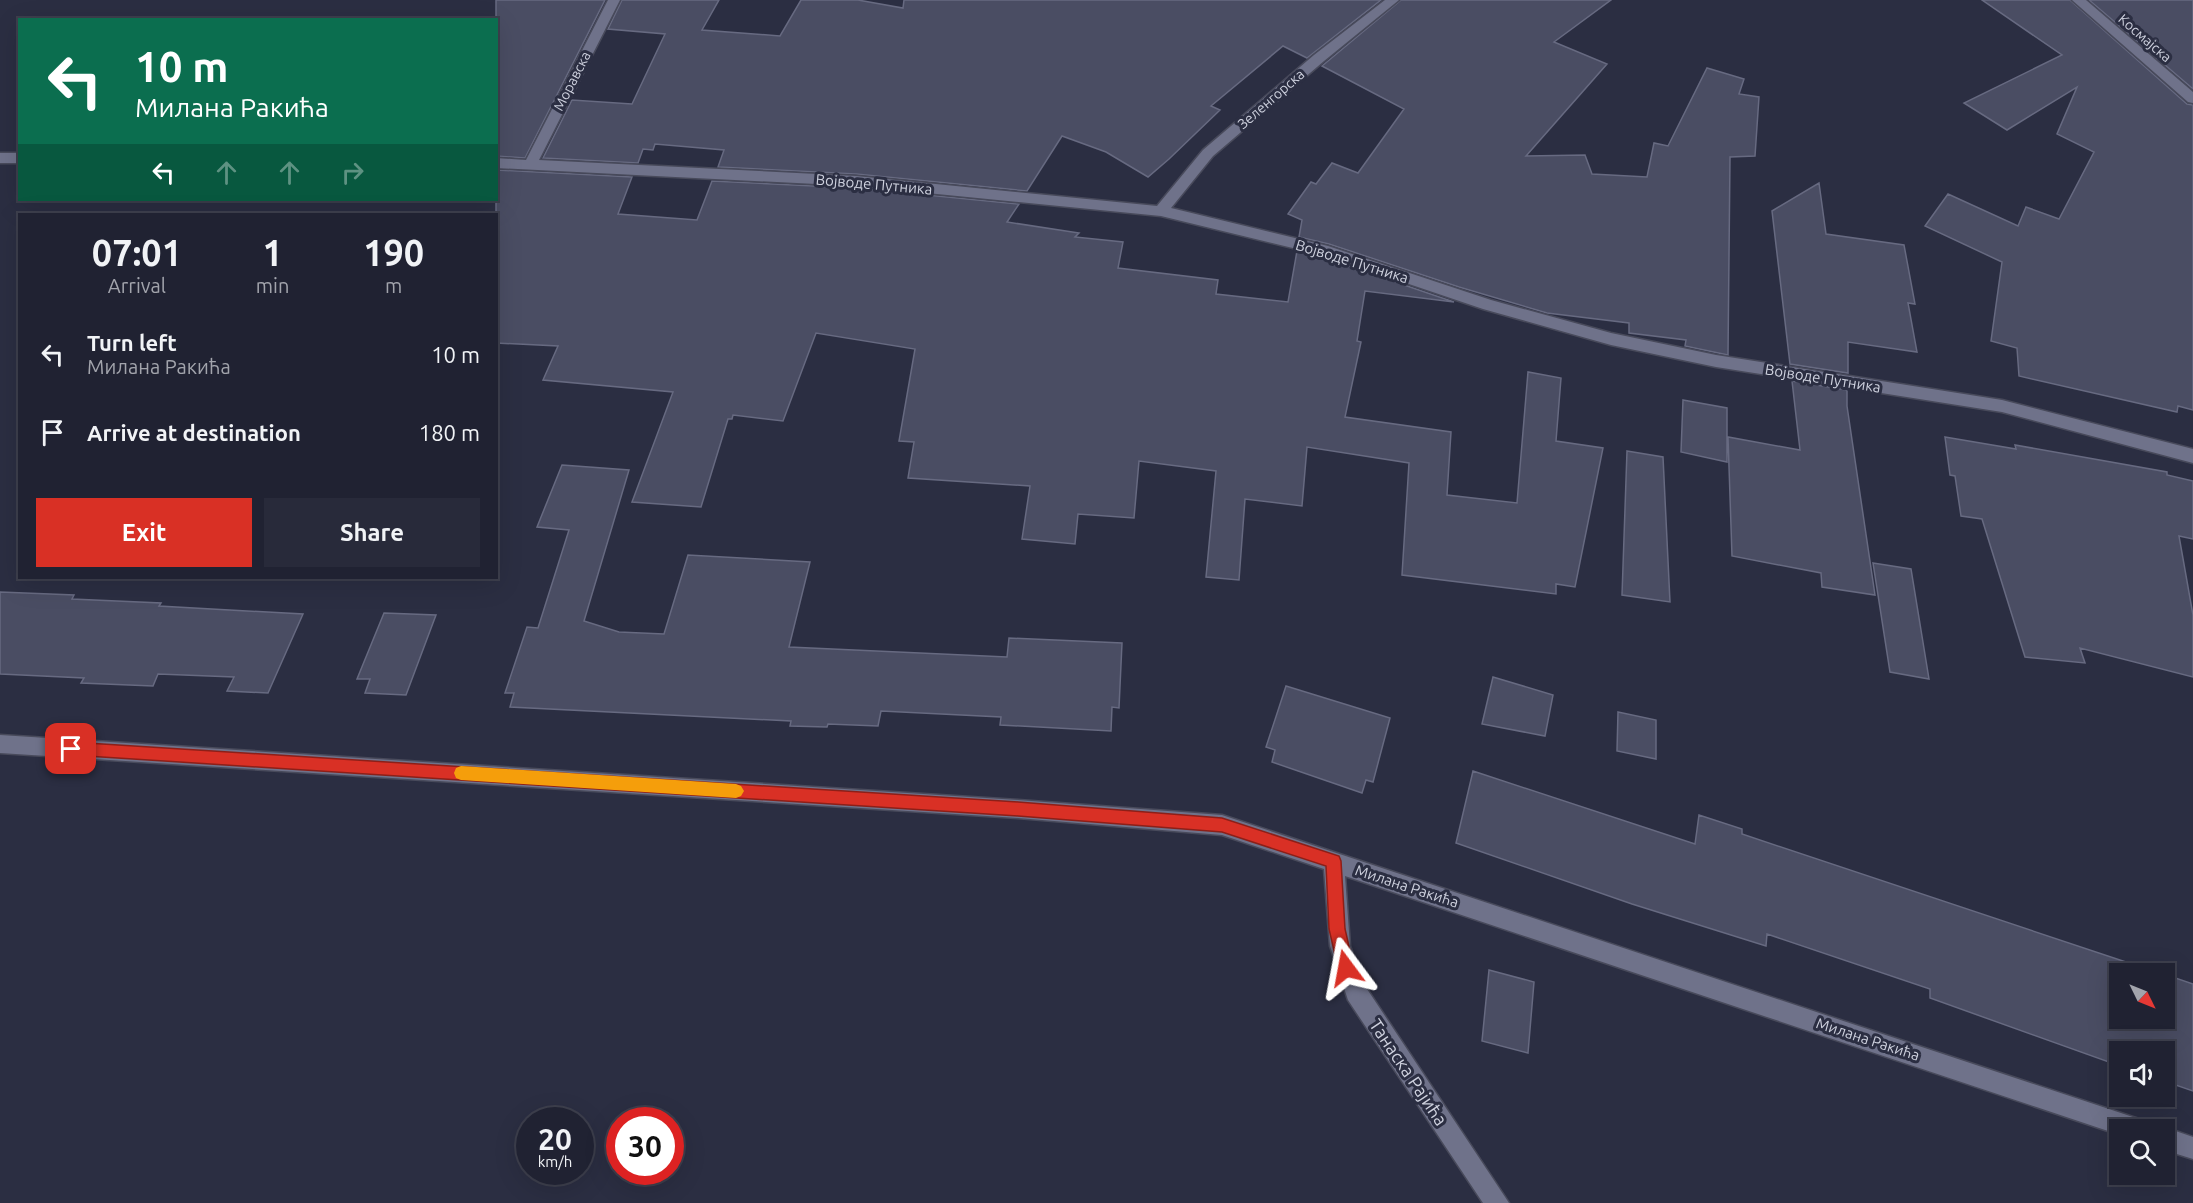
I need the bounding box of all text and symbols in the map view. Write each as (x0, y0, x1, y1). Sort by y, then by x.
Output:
street label: Космајска (2115, 11, 2175, 65)
icon: left (36, 42, 114, 120)
text: 10 m (135, 43, 229, 90)
street label: Моравска (550, 49, 594, 113)
street label: Зеленгорска (1235, 66, 1307, 132)
text: Милана Ракића (135, 92, 329, 122)
icon: left (147, 156, 180, 189)
icon: ahead (210, 156, 243, 189)
icon: ahead (273, 156, 306, 189)
icon: right (336, 156, 369, 189)
street label: Војводе Путника (815, 170, 933, 198)
text: 07:01 (92, 232, 182, 273)
text: 1 (262, 232, 283, 273)
text: 190 (363, 232, 424, 273)
street label: Војводе Путника (1294, 236, 1410, 286)
text: Arrival (108, 274, 166, 297)
text: min (256, 274, 289, 297)
text: m (385, 274, 402, 297)
text: Turn left (87, 330, 177, 355)
icon: left (36, 338, 69, 371)
text: 10 m (431, 342, 480, 367)
text: Милана Ракића (87, 355, 231, 378)
street label: Војводе Путника (1764, 360, 1882, 396)
icon: arrive (36, 416, 69, 449)
text: Arrive at destination (87, 420, 301, 445)
text: 180 m (419, 420, 480, 445)
button: Exit (36, 498, 252, 567)
button: Share (264, 498, 480, 567)
pin (45, 723, 96, 774)
icon: arrive (54, 732, 87, 765)
street label: Милана Ракића (1353, 861, 1461, 911)
position arrow (1314, 936, 1378, 1000)
north arrow (2109, 963, 2175, 1029)
map controls (2109, 963, 2175, 1185)
street label: Милана Ракића (1814, 1014, 1922, 1064)
street label: Танаска Рајића (1366, 1015, 1452, 1129)
button: sound (2109, 1041, 2175, 1107)
speed limit sign: 30 (606, 1107, 684, 1185)
button: search (2109, 1119, 2175, 1185)
text: 20 (538, 1122, 572, 1156)
text: km/h (538, 1153, 572, 1170)

